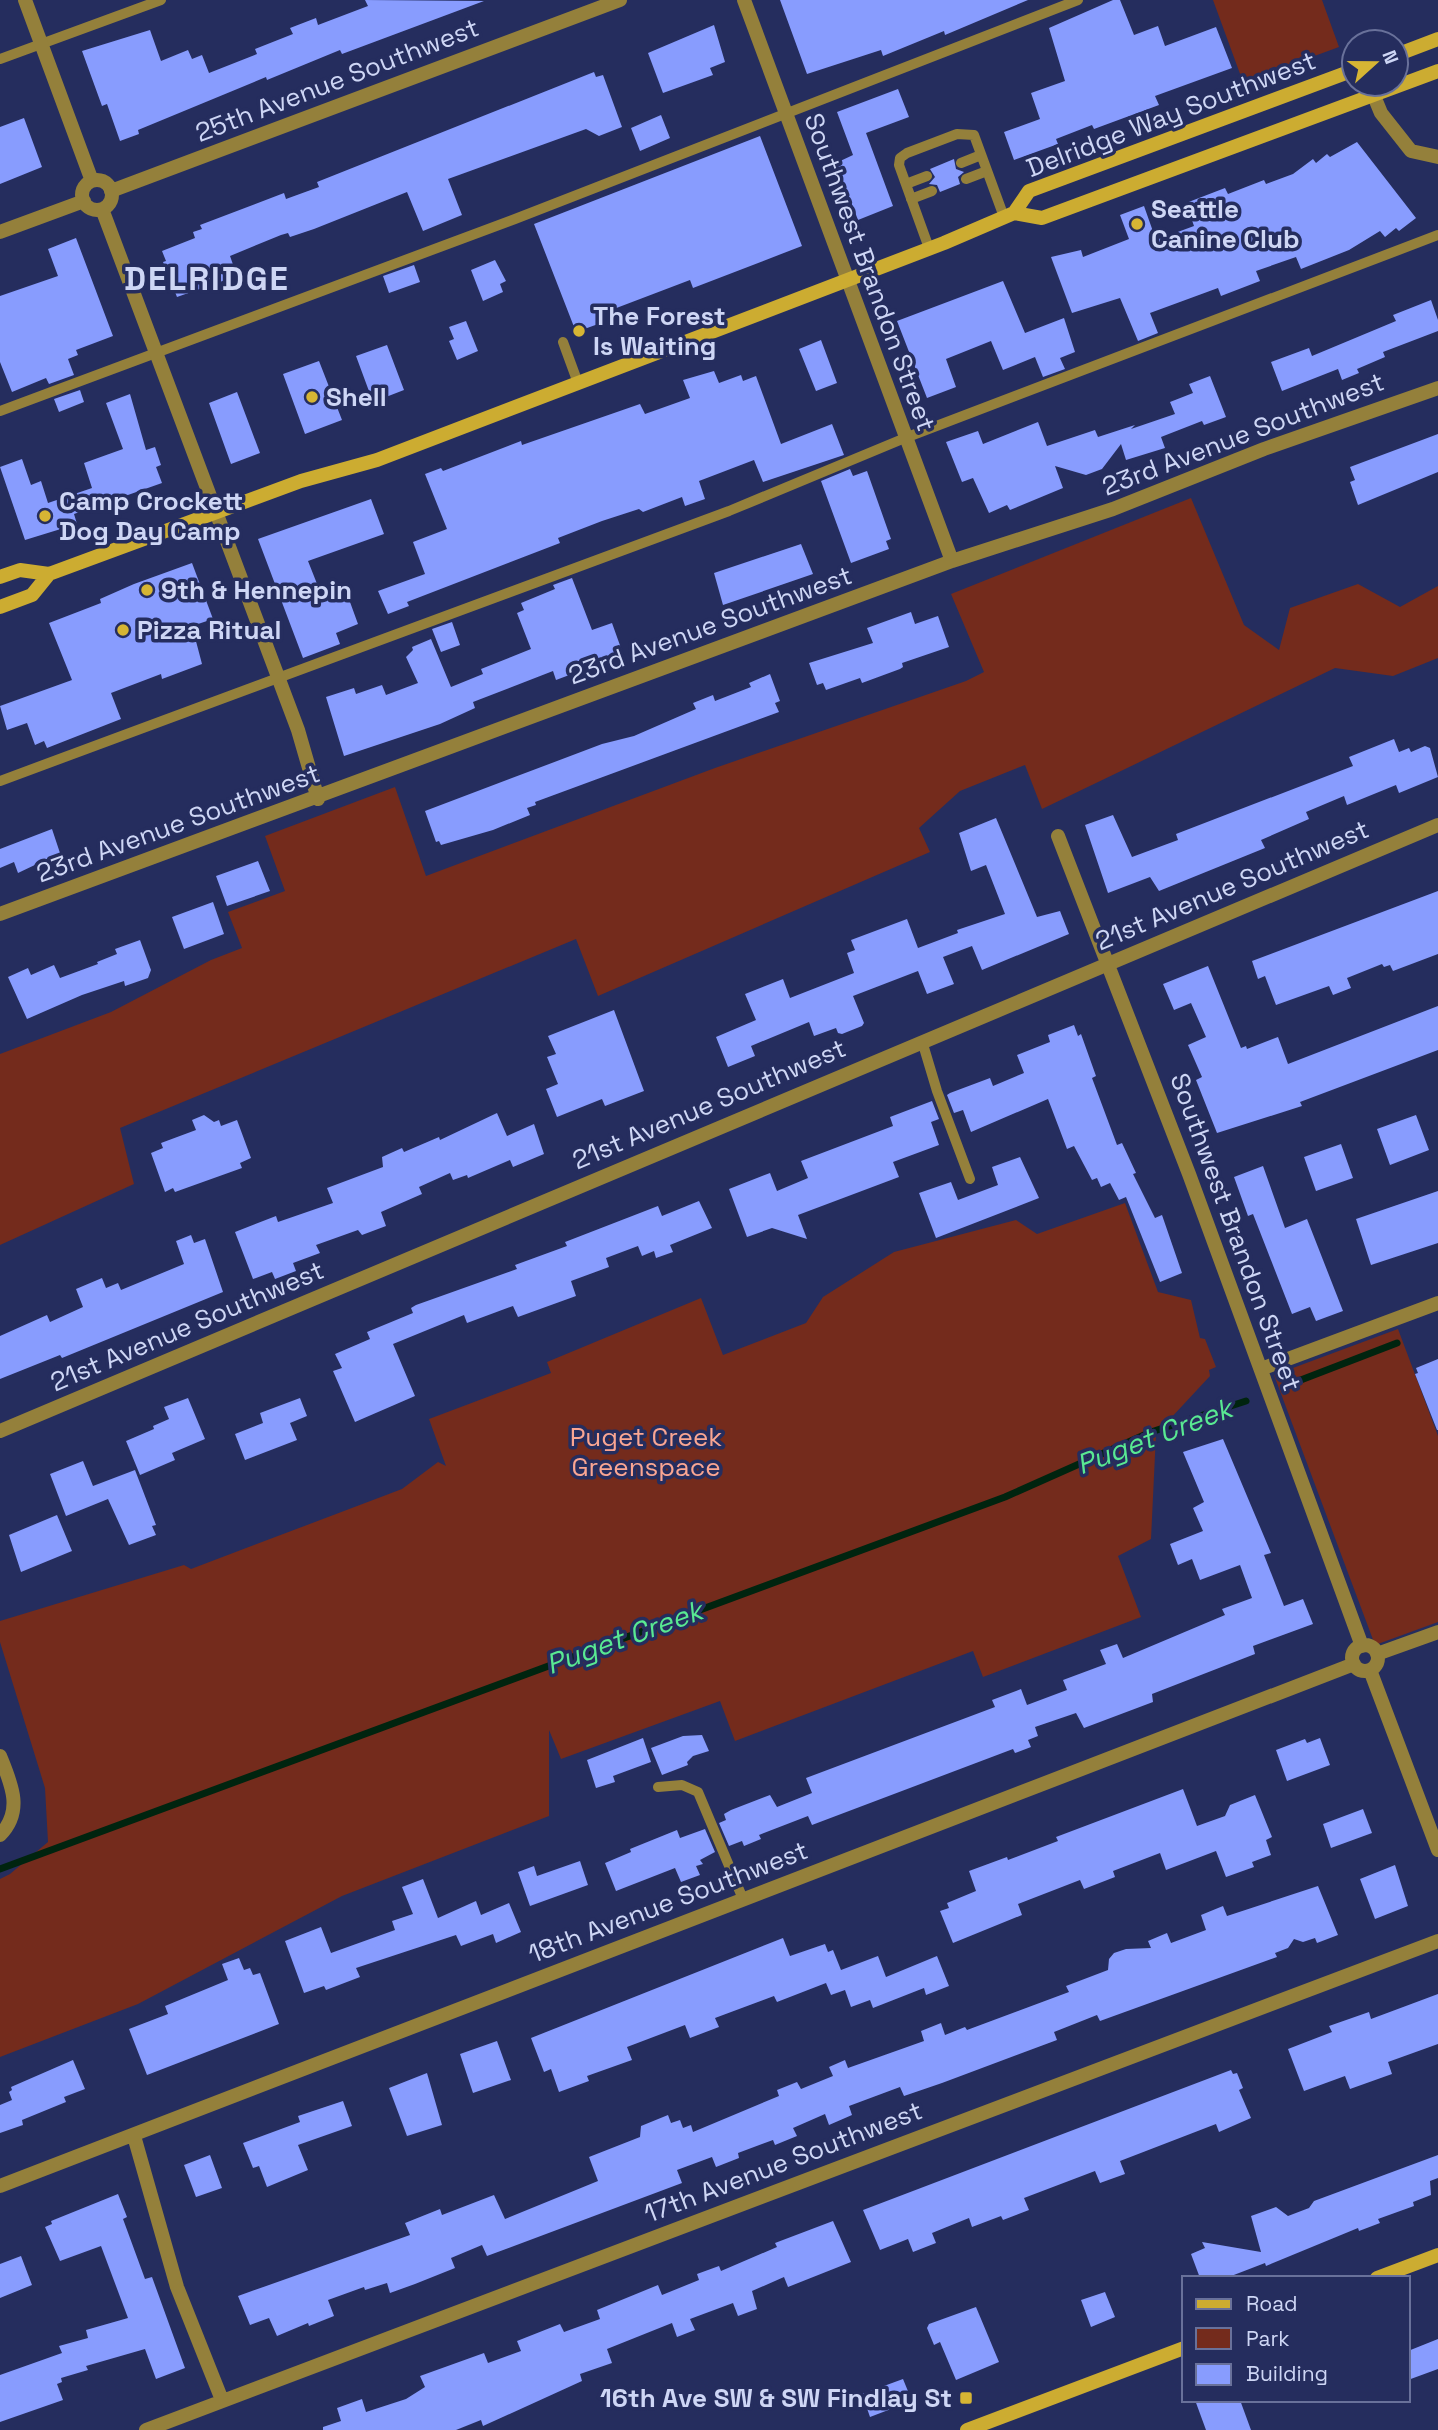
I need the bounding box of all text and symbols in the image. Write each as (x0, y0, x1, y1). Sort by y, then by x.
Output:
street label: 25th Avenue Southwest (190, 10, 484, 150)
north arrow (1340, 28, 1410, 98)
street label: Delridge Way Southwest (1022, 43, 1320, 185)
text: N (1376, 47, 1404, 68)
street label: Southwest Brandon Street (797, 108, 943, 436)
place label: Seattle Canine Club (1151, 192, 1300, 256)
marker: Seattle Canine Club (1129, 216, 1145, 232)
district label: DELRIDGE (124, 258, 290, 300)
place label: The Forest Is Waiting (593, 299, 726, 363)
marker: The Forest Is Waiting (571, 323, 587, 339)
street label: 23rd Avenue Southwest (1097, 365, 1389, 503)
place label: Shell (326, 380, 387, 414)
marker: Shell (304, 389, 320, 405)
place label: Camp Crockett Dog Day Camp (59, 484, 243, 548)
marker: Camp Crockett Dog Day Camp (37, 508, 53, 524)
street label: 23rd Avenue Southwest (564, 558, 856, 692)
place label: 9th & Hennepin (161, 573, 352, 607)
marker: 9th & Hennepin (139, 582, 155, 598)
place label: Pizza Ritual (137, 613, 281, 647)
marker: Pizza Ritual (115, 622, 131, 638)
street label: 23rd Avenue Southwest (32, 756, 324, 890)
street label: 21st Avenue Southwest (1090, 812, 1374, 958)
street label: 21st Avenue Southwest (567, 1031, 851, 1177)
street label: Southwest Brandon Street (1163, 1068, 1309, 1396)
street label: 21st Avenue Southwest (45, 1253, 329, 1399)
water label: Puget Creek (1071, 1389, 1240, 1482)
park label: Puget Creek Greenspace (570, 1420, 722, 1484)
water label: Puget Creek (541, 1591, 710, 1682)
street label: 18th Avenue Southwest (523, 1833, 813, 1971)
street label: 17th Avenue Southwest (639, 2093, 927, 2231)
legend (1182, 2276, 1410, 2402)
text: Road (1246, 2290, 1298, 2317)
text: Park (1246, 2325, 1290, 2352)
text: Building (1246, 2360, 1328, 2387)
place label: 16th Ave SW & SW Findlay St (600, 2381, 952, 2415)
marker: 16th Ave SW & SW Findlay St (958, 2390, 974, 2406)

